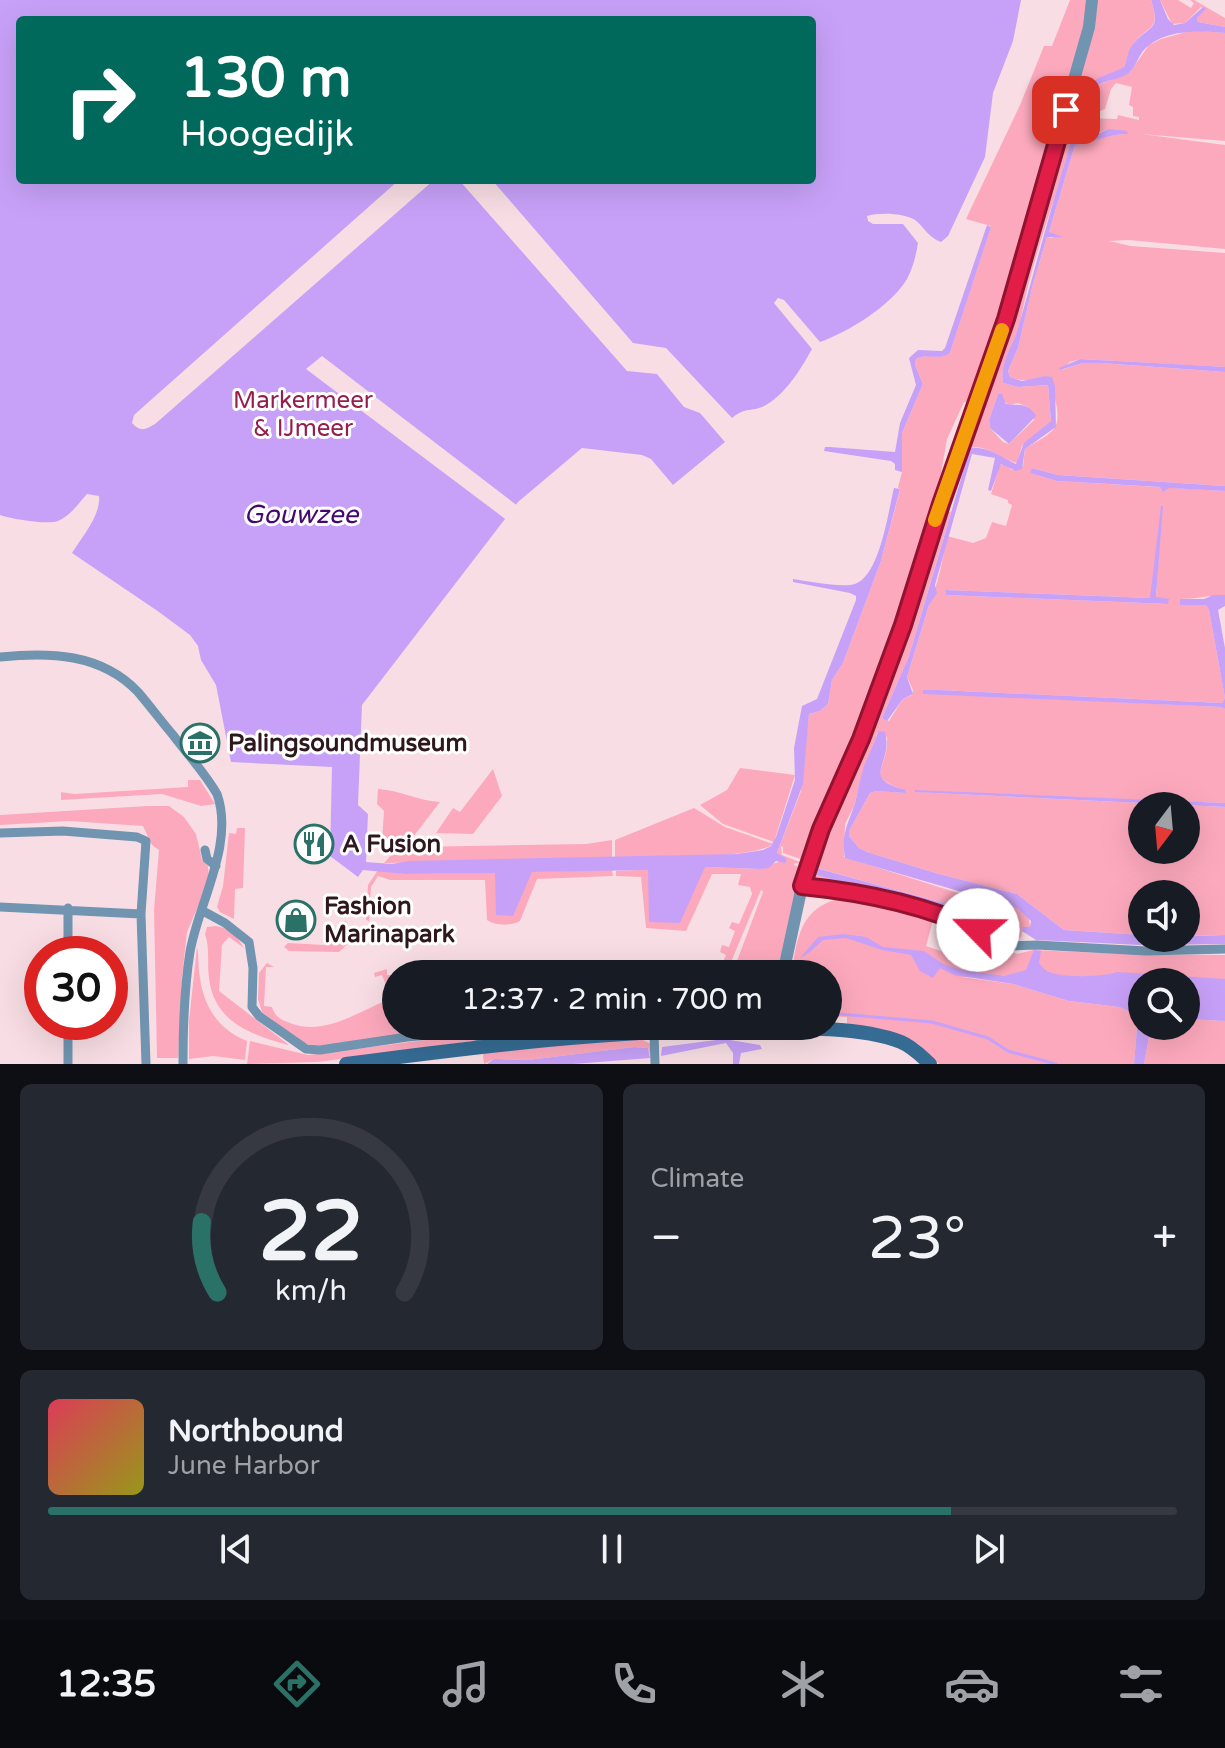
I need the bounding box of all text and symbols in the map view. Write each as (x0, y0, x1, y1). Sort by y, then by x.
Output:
text: 130 m (180, 45, 351, 112)
icon: right (48, 48, 152, 152)
pin (1032, 76, 1100, 144)
icon: arrive (1044, 88, 1088, 132)
text: Hoogedijk (180, 113, 354, 156)
park label: Markermeer & IJmeer (233, 386, 374, 443)
water label: Gouwzee (244, 499, 359, 530)
museum icon: Palingsoundmuseum (179, 722, 221, 764)
place label: Palingsoundmuseum (228, 729, 468, 758)
north arrow (1128, 792, 1200, 864)
map controls (1128, 792, 1200, 1040)
restaurant icon: A Fusion (293, 823, 335, 865)
place label: A Fusion (342, 830, 441, 859)
button: sound (1128, 880, 1200, 952)
position arrow (936, 888, 1020, 972)
place label: Fashion Marinapark (324, 892, 455, 949)
shop icon: Fashion Marinapark (275, 899, 317, 941)
speed limit sign: 30 (24, 936, 128, 1040)
button: search (1128, 968, 1200, 1040)
text: 12:37 · 2 min · 700 m (461, 981, 763, 1018)
text: Climate (651, 1163, 744, 1194)
text: 22 (259, 1183, 363, 1283)
text: 23° (868, 1203, 966, 1275)
text: − (651, 1212, 682, 1265)
text: + (1152, 1212, 1177, 1265)
text: km/h (275, 1274, 347, 1308)
text: Northbound (168, 1413, 344, 1450)
text: June Harbor (168, 1450, 320, 1481)
icon: previous (214, 1527, 258, 1571)
icon: pause (590, 1527, 634, 1571)
icon: next (967, 1527, 1011, 1571)
icon: directions (269, 1656, 325, 1712)
icon: music (438, 1656, 494, 1712)
icon: phone (606, 1656, 662, 1712)
icon: climate (775, 1656, 831, 1712)
icon: car (944, 1656, 1000, 1712)
icon: filters (1113, 1656, 1169, 1712)
text: 12:35 (56, 1663, 156, 1706)

